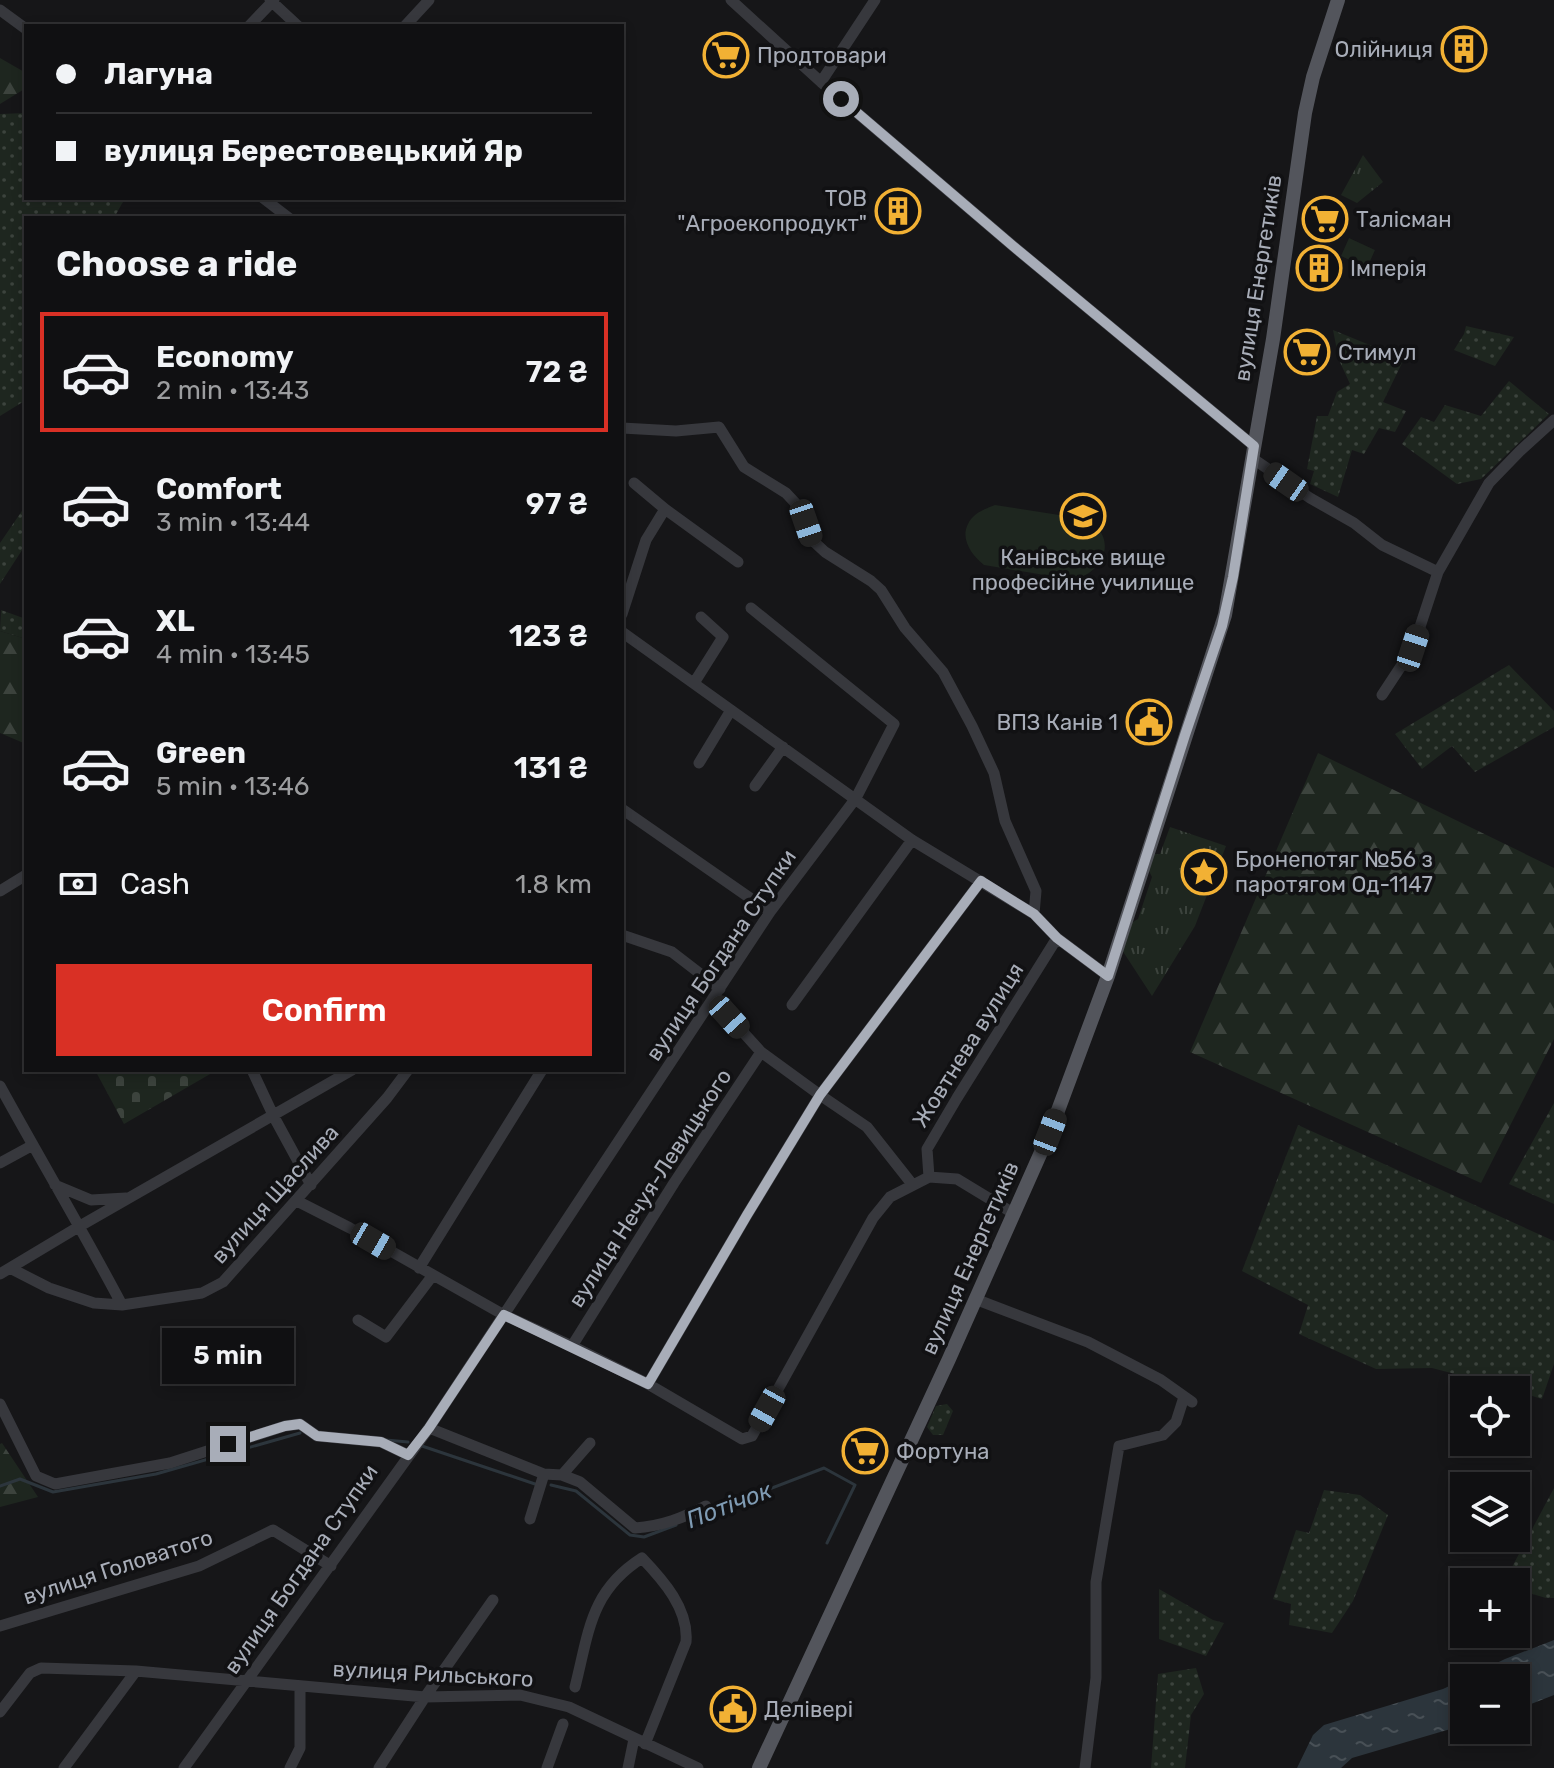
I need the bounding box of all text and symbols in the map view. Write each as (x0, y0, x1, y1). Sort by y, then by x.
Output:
building icon: Олійниця (1440, 25, 1488, 73)
supermarket icon: Продтовари (702, 31, 750, 79)
place label: Олійниця (1335, 36, 1433, 63)
place label: Продтовари (757, 42, 887, 69)
text: Лагуна (104, 56, 213, 92)
route start (823, 81, 859, 117)
text: вулиця Берестовецький Яр (104, 133, 523, 169)
street label: вулиця Енергетиків (1228, 173, 1288, 383)
place label: ТОВ "Агроекопродукт" (677, 185, 867, 237)
building icon: ТОВ "Агроекопродукт" (874, 187, 922, 235)
supermarket icon: Талісман (1301, 195, 1349, 243)
place label: Талісман (1356, 206, 1452, 233)
text: Choose a ride (56, 242, 297, 285)
building icon: Імперія (1295, 244, 1343, 292)
place label: Імперія (1350, 255, 1427, 282)
supermarket icon: Стимул (1283, 328, 1331, 376)
icon: car (60, 336, 132, 408)
text: Economy (156, 339, 294, 375)
place label: Стимул (1338, 339, 1416, 366)
text: 72 ₴ (526, 354, 588, 390)
text: 2 min · 13:43 (156, 375, 309, 406)
car (1259, 458, 1313, 506)
icon: car (60, 468, 132, 540)
text: Comfort (156, 471, 282, 507)
text: 97 ₴ (526, 486, 588, 522)
school or university icon: Канівське вище професійне училище (1059, 492, 1107, 540)
car (787, 496, 825, 550)
text: 3 min · 13:44 (156, 507, 310, 538)
place label: Канівське вище професійне училище (972, 544, 1194, 596)
icon: car (60, 600, 132, 672)
text: XL (156, 603, 195, 639)
text: 123 ₴ (509, 618, 588, 654)
car (1394, 621, 1432, 675)
text: 4 min · 13:45 (156, 639, 310, 670)
public building icon: ВПЗ Канів 1 (1125, 698, 1173, 746)
place label: ВПЗ Канів 1 (996, 709, 1118, 736)
icon: car (60, 732, 132, 804)
text: Green (156, 735, 246, 771)
text: 131 ₴ (514, 750, 588, 786)
text: 5 min · 13:46 (156, 771, 310, 802)
street label: вулиця Богдана Ступки (640, 844, 802, 1066)
place label: Бронепотяг №56 з паротягом Од-1147 (1235, 846, 1433, 898)
place icon: Бронепотяг №56 з паротягом Од-1147 (1180, 848, 1228, 896)
icon: cash (56, 862, 100, 906)
text: Cash (120, 866, 190, 902)
text: 1.8 km (515, 869, 592, 900)
street label: Жовтнева вулиця (906, 958, 1030, 1132)
button: Confirm (56, 964, 592, 1056)
car (704, 991, 754, 1043)
street label: вулиця Нечуя-Левицького (563, 1064, 737, 1312)
car (1030, 1105, 1070, 1159)
street label: вулиця Щаслива (206, 1119, 344, 1269)
street label: вулиця Енергетиків (915, 1157, 1025, 1359)
car (346, 1219, 400, 1263)
callout: 5 min (162, 1328, 294, 1384)
text: 5 min (193, 1340, 263, 1371)
map controls (1450, 1376, 1530, 1744)
button: locate (1450, 1376, 1530, 1456)
car (745, 1382, 789, 1436)
route end (210, 1426, 246, 1462)
supermarket icon: Фортуна (841, 1427, 889, 1475)
place label: Фортуна (896, 1438, 989, 1465)
street label: вулиця Богдана Ступки (218, 1459, 384, 1679)
button: layers (1450, 1472, 1530, 1552)
water label: Потічок (683, 1476, 776, 1534)
street label: вулиця Головатого (20, 1524, 216, 1610)
button: + (1450, 1568, 1530, 1648)
street label: вулиця Рильського (332, 1655, 534, 1693)
button: − (1450, 1664, 1530, 1744)
public building icon: Делівері (709, 1685, 757, 1733)
place label: Делівері (764, 1696, 853, 1723)

